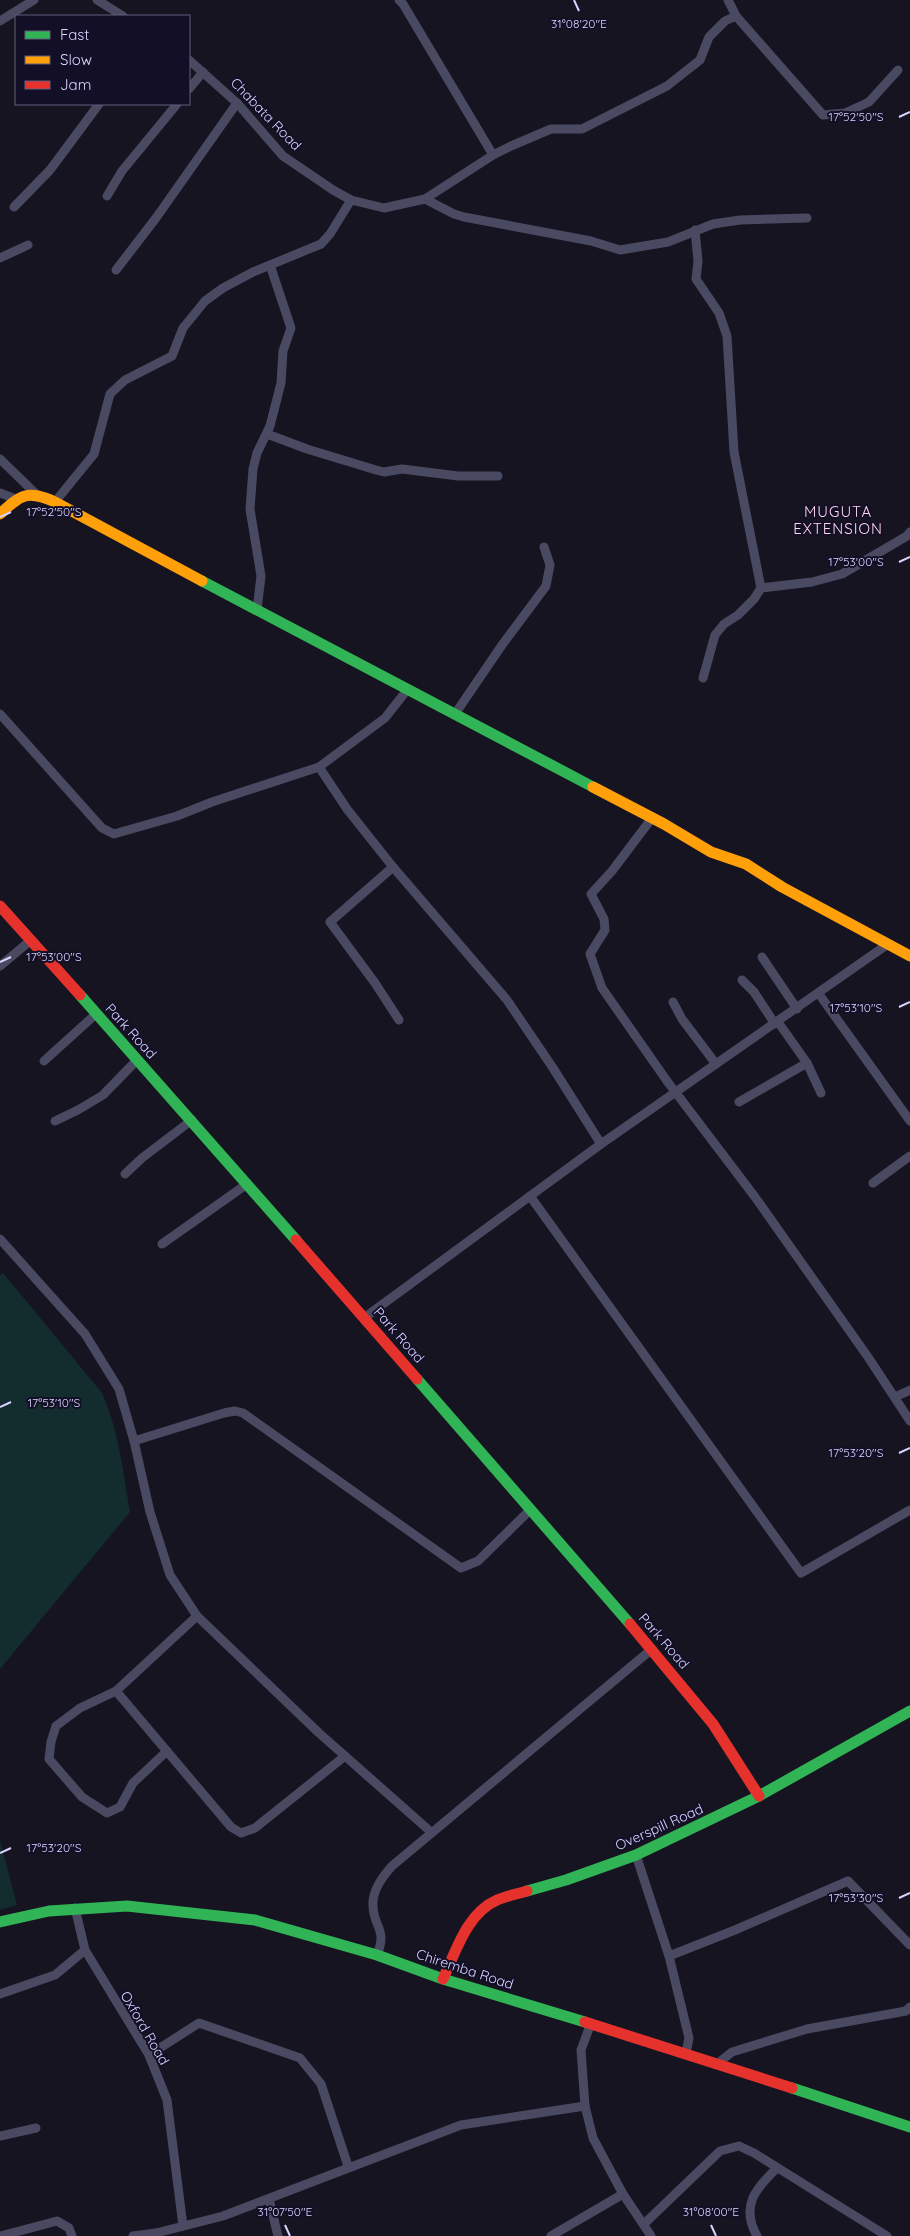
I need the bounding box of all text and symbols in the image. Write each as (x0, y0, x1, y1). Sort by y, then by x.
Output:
legend (15, 15, 190, 105)
text: 31°08'20"E (551, 16, 607, 31)
text: Fast (60, 25, 89, 44)
text: Slow (60, 50, 92, 69)
street label: Chabata Road (227, 74, 305, 154)
text: Jam (60, 75, 91, 94)
text: 17°52'50"S (828, 109, 884, 124)
district label: MUGUTA EXTENSION (793, 502, 883, 538)
text: 17°52'50"S (26, 504, 82, 519)
text: 17°53'00"S (828, 554, 884, 569)
text: 17°53'00"S (26, 949, 82, 964)
street label: Park Road (101, 1000, 161, 1062)
text: 17°53'10"S (830, 1000, 883, 1015)
street label: Park Road (370, 1303, 428, 1367)
text: 17°53'10"S (28, 1395, 81, 1410)
text: 17°53'20"S (829, 1445, 884, 1460)
street label: Park Road (635, 1609, 693, 1673)
street label: Overspill Road (612, 1800, 706, 1854)
text: 17°53'20"S (27, 1840, 82, 1855)
text: 17°53'30"S (829, 1890, 883, 1905)
street label: Chiremba Road (414, 1945, 516, 1993)
street label: Oxford Road (117, 1988, 173, 2068)
text: 31°07'50"E (258, 2204, 313, 2219)
text: 31°08'00"E (683, 2204, 739, 2219)

